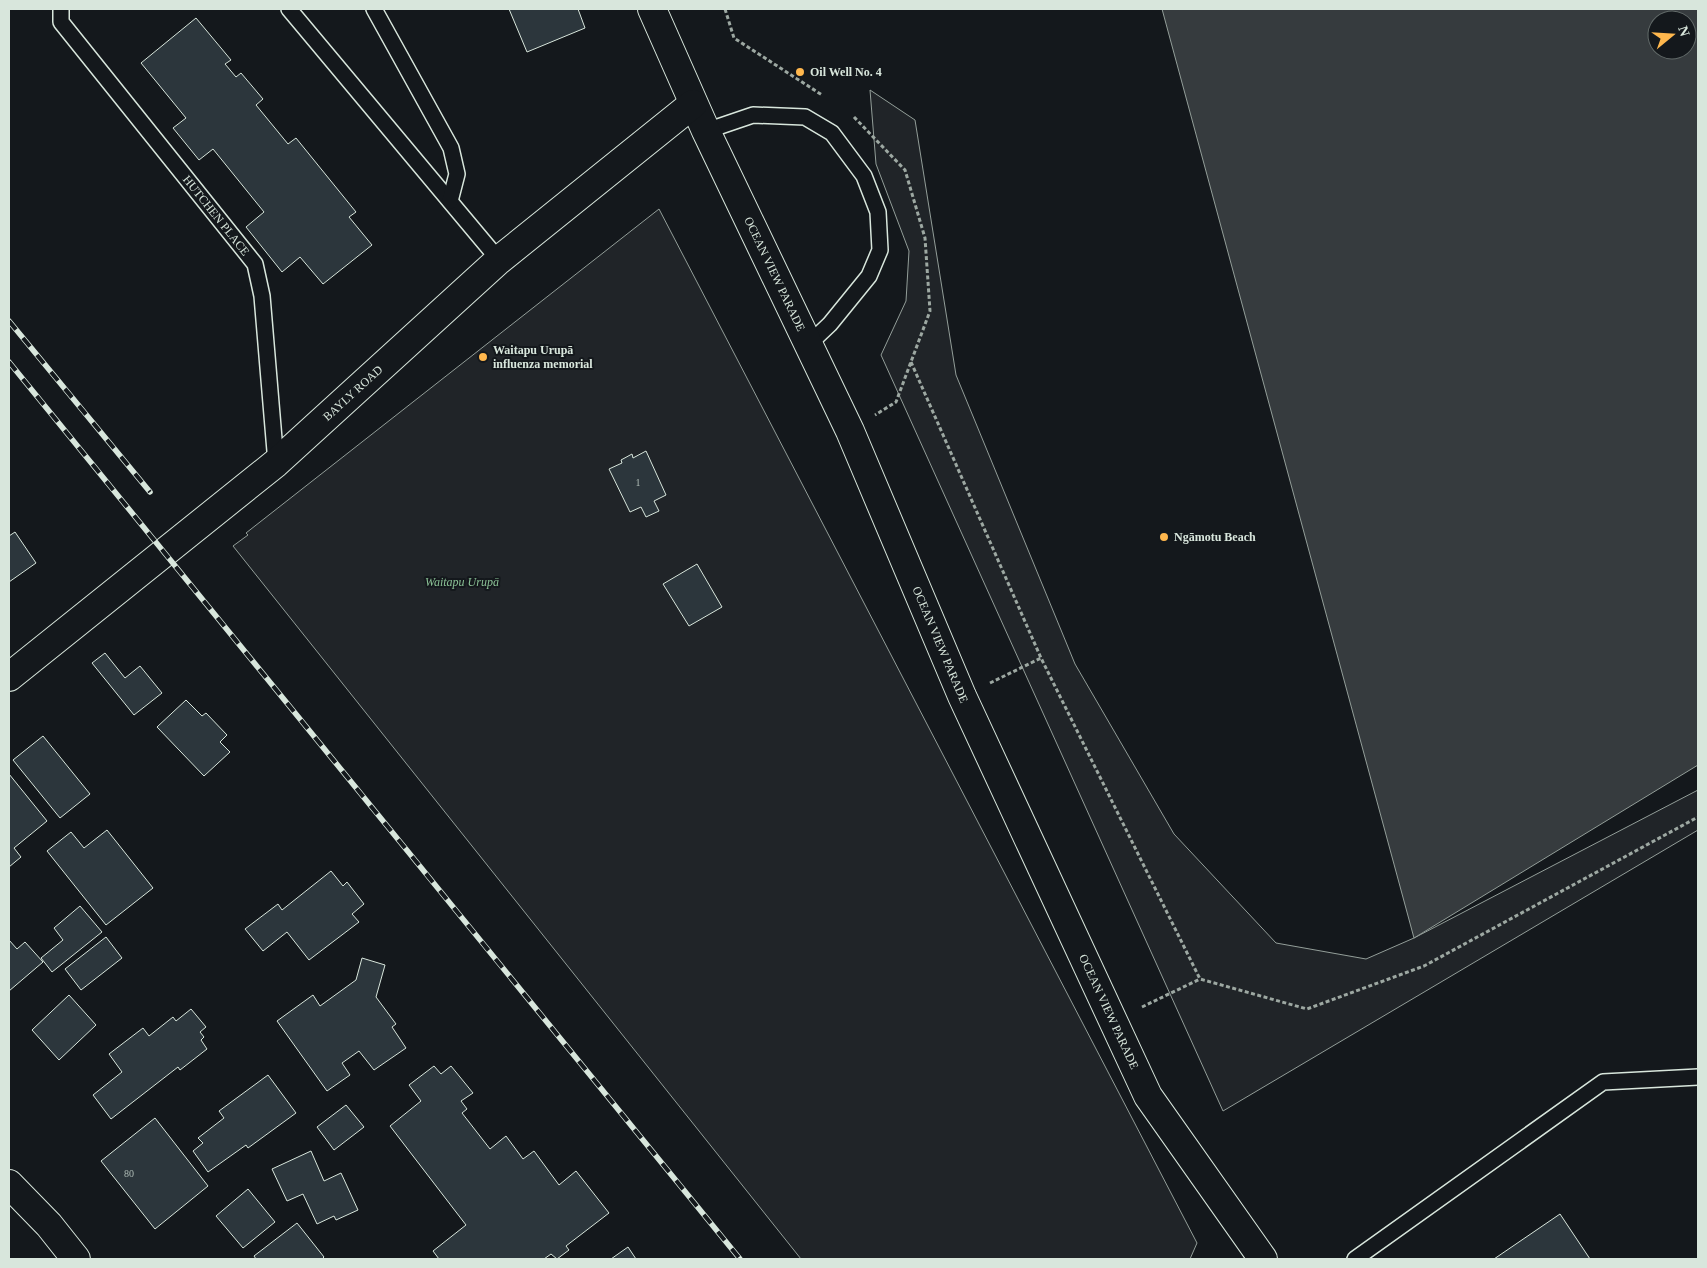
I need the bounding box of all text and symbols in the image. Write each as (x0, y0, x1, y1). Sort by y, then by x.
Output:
north arrow (1647, 10, 1697, 60)
text: N (1675, 24, 1693, 38)
place label: Oil Well No. 4 (810, 65, 882, 79)
marker: Oil Well No. 4 (794, 66, 806, 78)
street label: HUTCHEN PLACE (180, 173, 252, 258)
street label: OCEAN VIEW PARADE (741, 214, 808, 333)
place label: Waitapu Urupā influenza memorial (493, 343, 593, 371)
marker: Waitapu Urupā influenza memorial (477, 351, 489, 363)
street label: BAYLY ROAD (320, 362, 386, 424)
house number: 1 (636, 477, 641, 488)
place label: Ngāmotu Beach (1174, 530, 1256, 544)
marker: Ngāmotu Beach (1158, 531, 1170, 543)
park label: Waitapu Urupā (425, 575, 499, 589)
street label: OCEAN VIEW PARADE (909, 584, 971, 705)
street label: OCEAN VIEW PARADE (1076, 952, 1142, 1071)
house number: 80 (124, 1168, 134, 1179)

